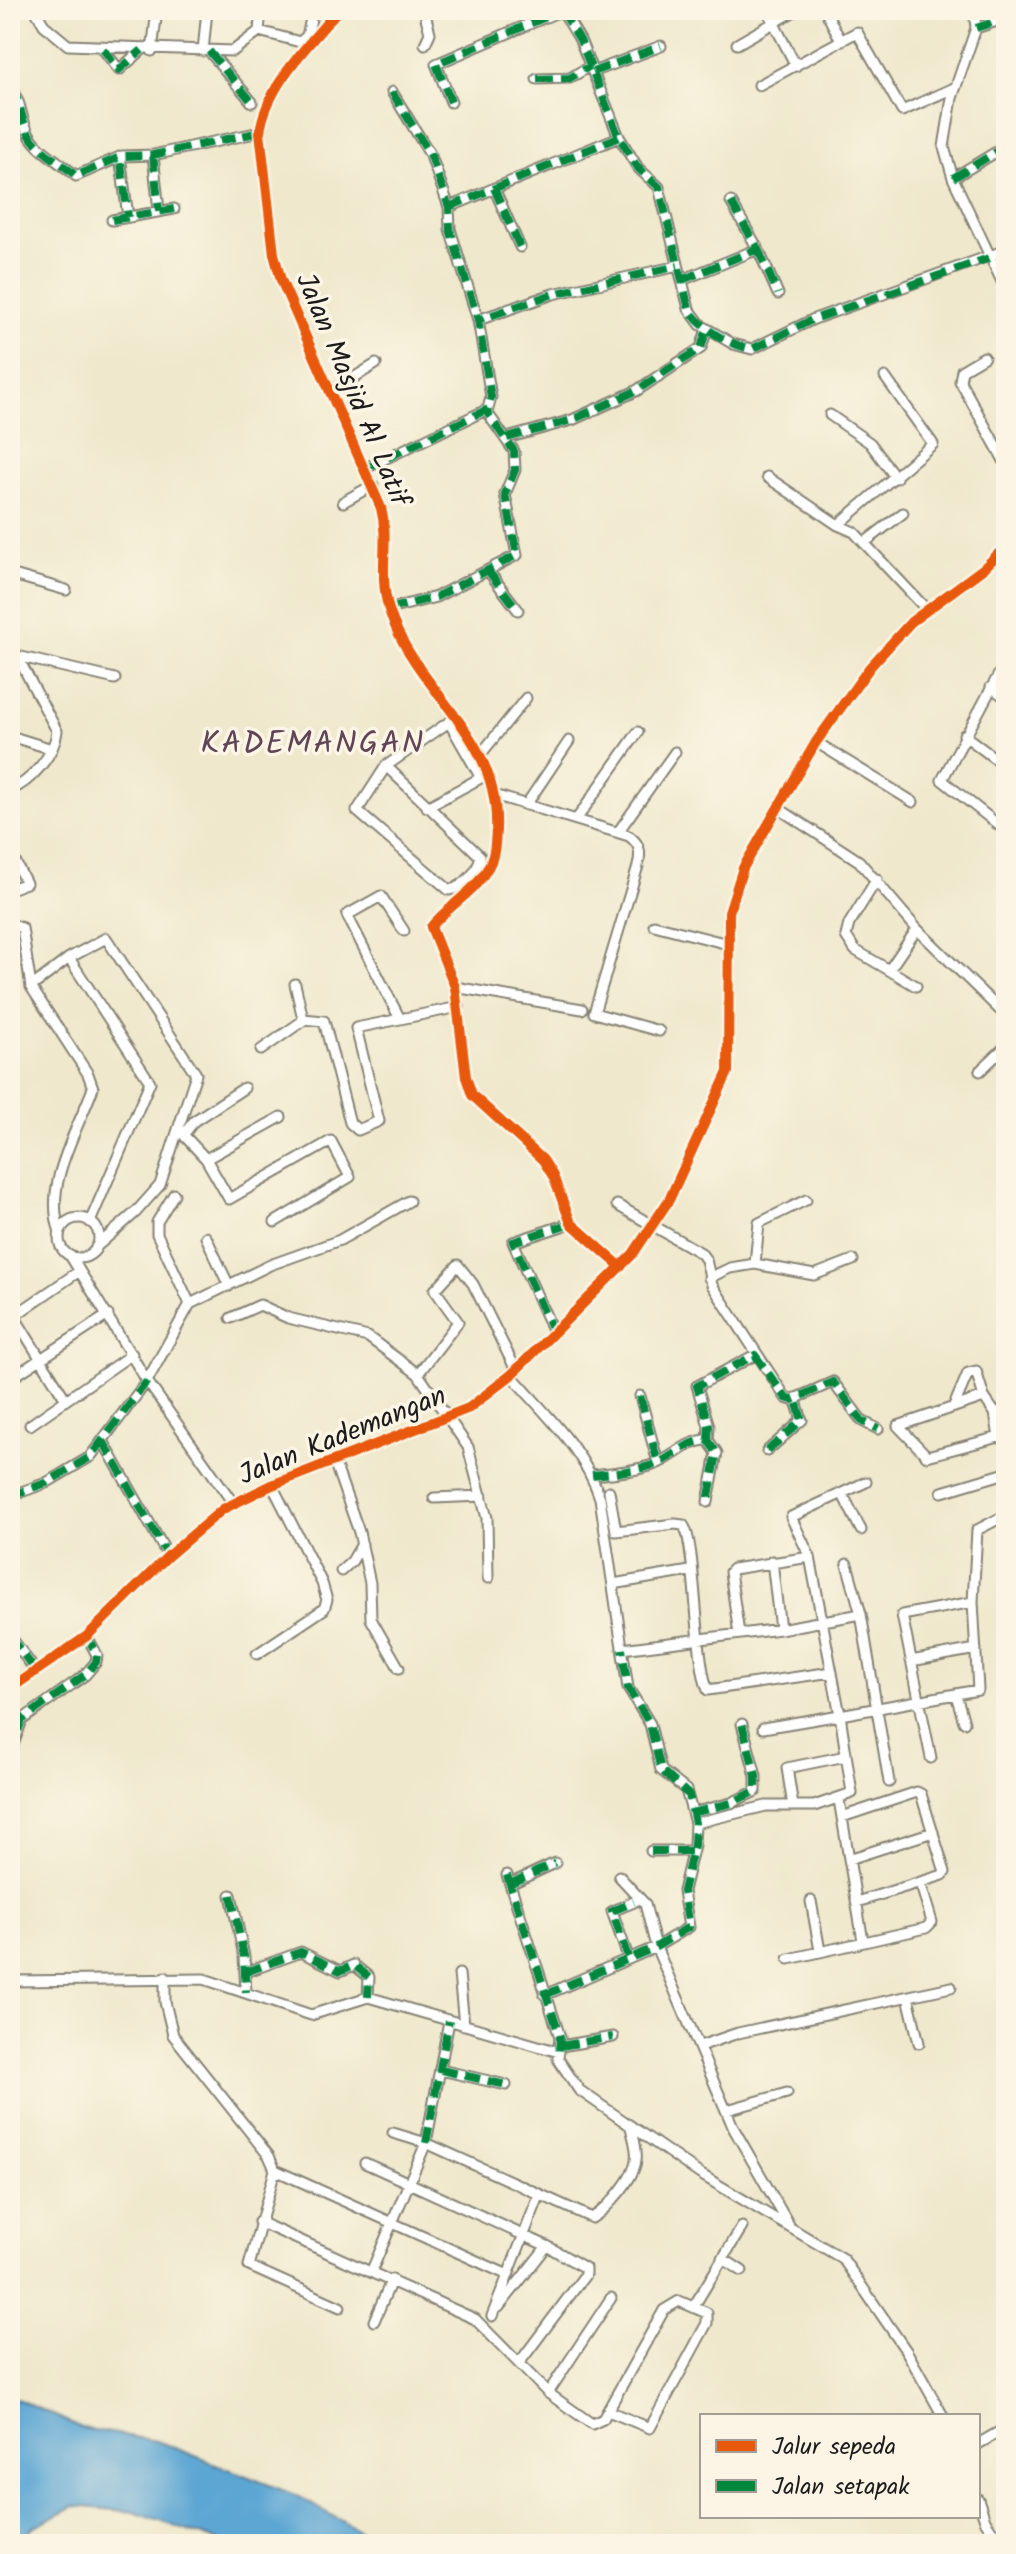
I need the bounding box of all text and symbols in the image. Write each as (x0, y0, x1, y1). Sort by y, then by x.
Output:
street label: Jalan Masjid Al Latif (282, 266, 422, 516)
district label: KADEMANGAN (201, 719, 425, 770)
street label: Jalan Kademangan (232, 1374, 454, 1498)
legend (700, 2414, 980, 2518)
text: Jalur sepeda (772, 2428, 896, 2467)
text: Jalan setapak (772, 2468, 910, 2507)

